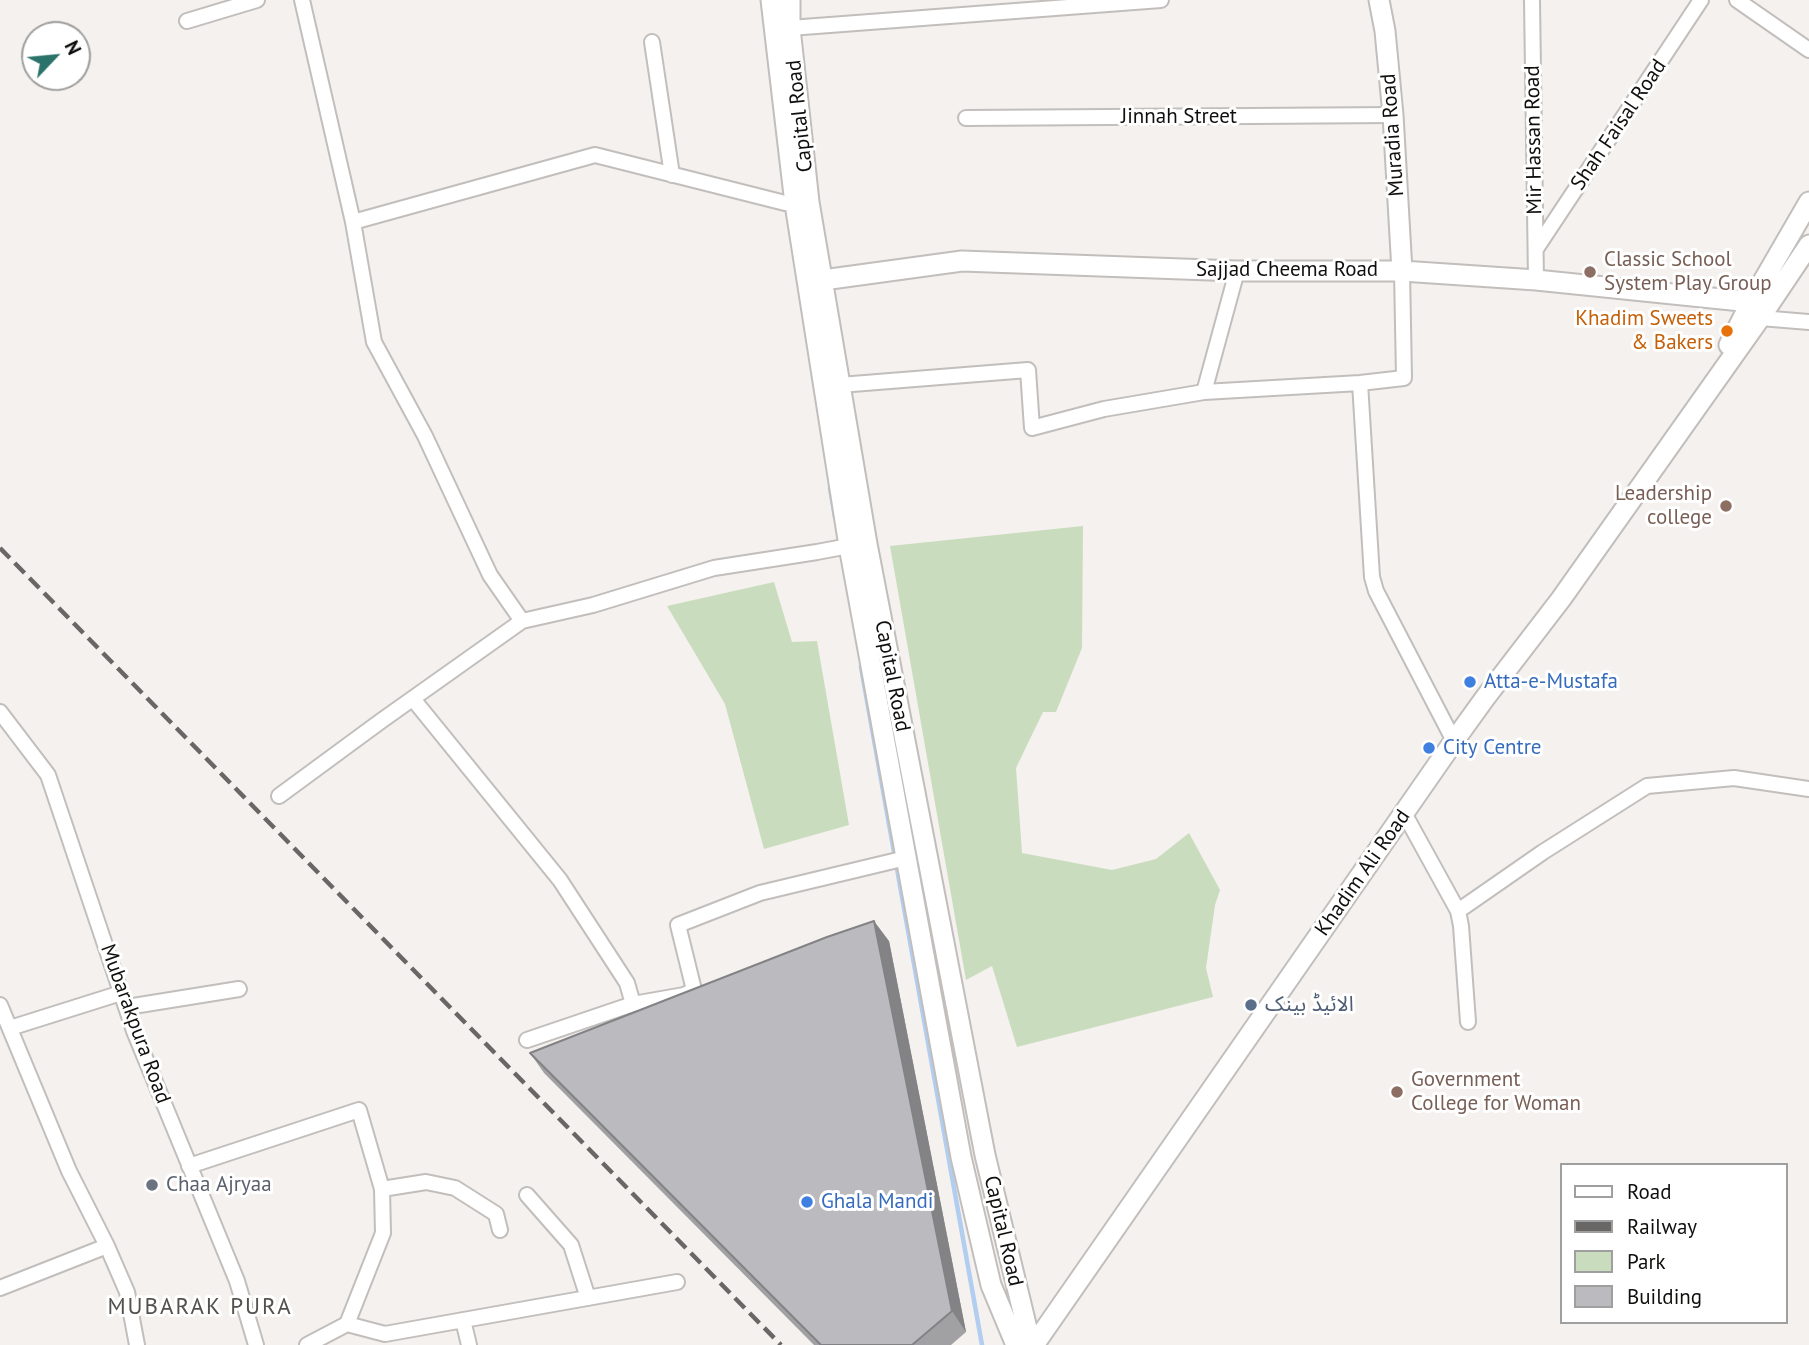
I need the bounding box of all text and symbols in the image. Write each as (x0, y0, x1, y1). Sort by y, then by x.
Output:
north arrow (21, 21, 91, 91)
text: N (60, 37, 87, 59)
street label: Shah Faisal Road (1566, 55, 1672, 195)
street label: Capital Road (782, 59, 818, 173)
street label: Mir Hassan Road (1520, 65, 1548, 215)
street label: Muradia Road (1376, 73, 1410, 197)
street label: Jinnah Street (1121, 104, 1237, 130)
place label: Classic School System Play Group (1604, 247, 1772, 297)
street label: Sajjad Cheema Road (1196, 257, 1378, 283)
marker: Classic School System Play Group (1582, 264, 1598, 280)
place label: Khadim Sweets & Bakers (1575, 306, 1713, 356)
marker: Khadim Sweets & Bakers (1719, 323, 1735, 339)
place label: Leadership college (1615, 481, 1712, 531)
marker: Leadership college (1718, 498, 1734, 514)
street label: Capital Road (869, 618, 915, 734)
place label: Atta-e-Mustafa (1484, 669, 1618, 695)
marker: Atta-e-Mustafa (1462, 674, 1478, 690)
place label: City Centre (1443, 735, 1541, 761)
marker: City Centre (1421, 740, 1437, 756)
street label: Khadim Ali Road (1310, 805, 1416, 941)
street label: Mubarakpura Road (94, 941, 176, 1107)
place label: الائیڈ بینک (1265, 992, 1354, 1018)
marker: الائیڈ بینک (1243, 997, 1259, 1013)
place label: Government College for Woman (1411, 1067, 1581, 1117)
marker: Government College for Woman (1389, 1084, 1405, 1100)
legend (1560, 1163, 1788, 1324)
place label: Chaa Ajryaa (166, 1172, 272, 1198)
street label: Capital Road (978, 1173, 1028, 1289)
marker: Chaa Ajryaa (144, 1177, 160, 1193)
text: Road (1627, 1178, 1671, 1205)
place label: Ghala Mandi (821, 1189, 933, 1215)
marker: Ghala Mandi (799, 1194, 815, 1210)
text: Railway (1627, 1213, 1697, 1240)
text: Park (1627, 1248, 1666, 1275)
text: Building (1627, 1283, 1702, 1310)
district label: MUBARAK PURA (109, 1293, 291, 1321)

